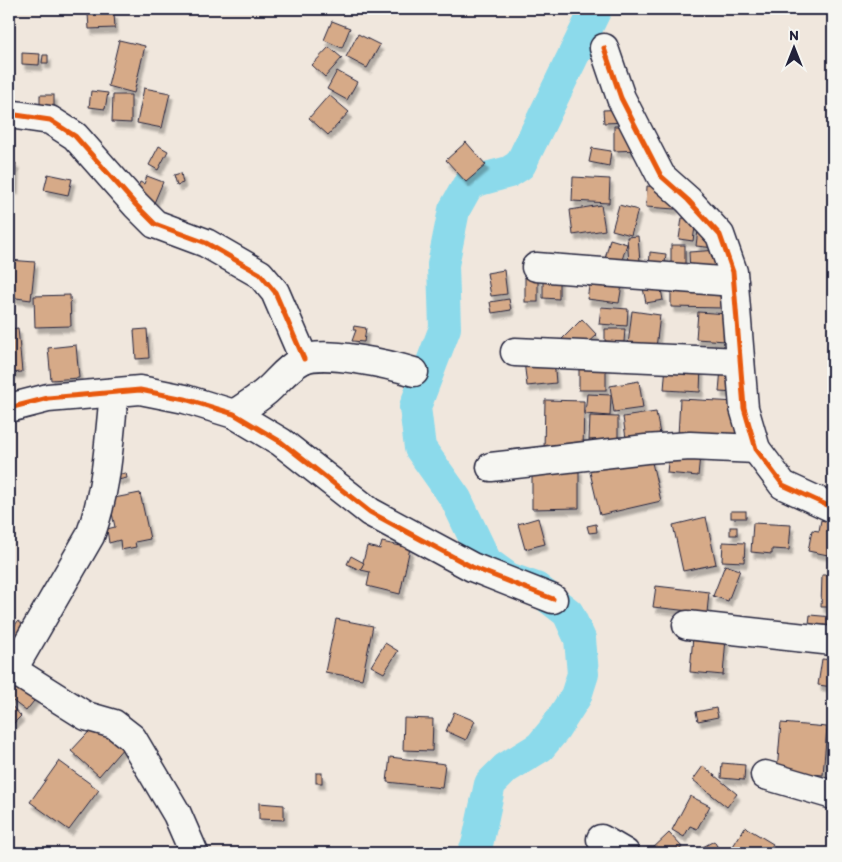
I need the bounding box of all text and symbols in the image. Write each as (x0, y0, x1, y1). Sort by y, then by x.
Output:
north arrow (770, 22, 820, 72)
text: N (789, 27, 799, 44)

